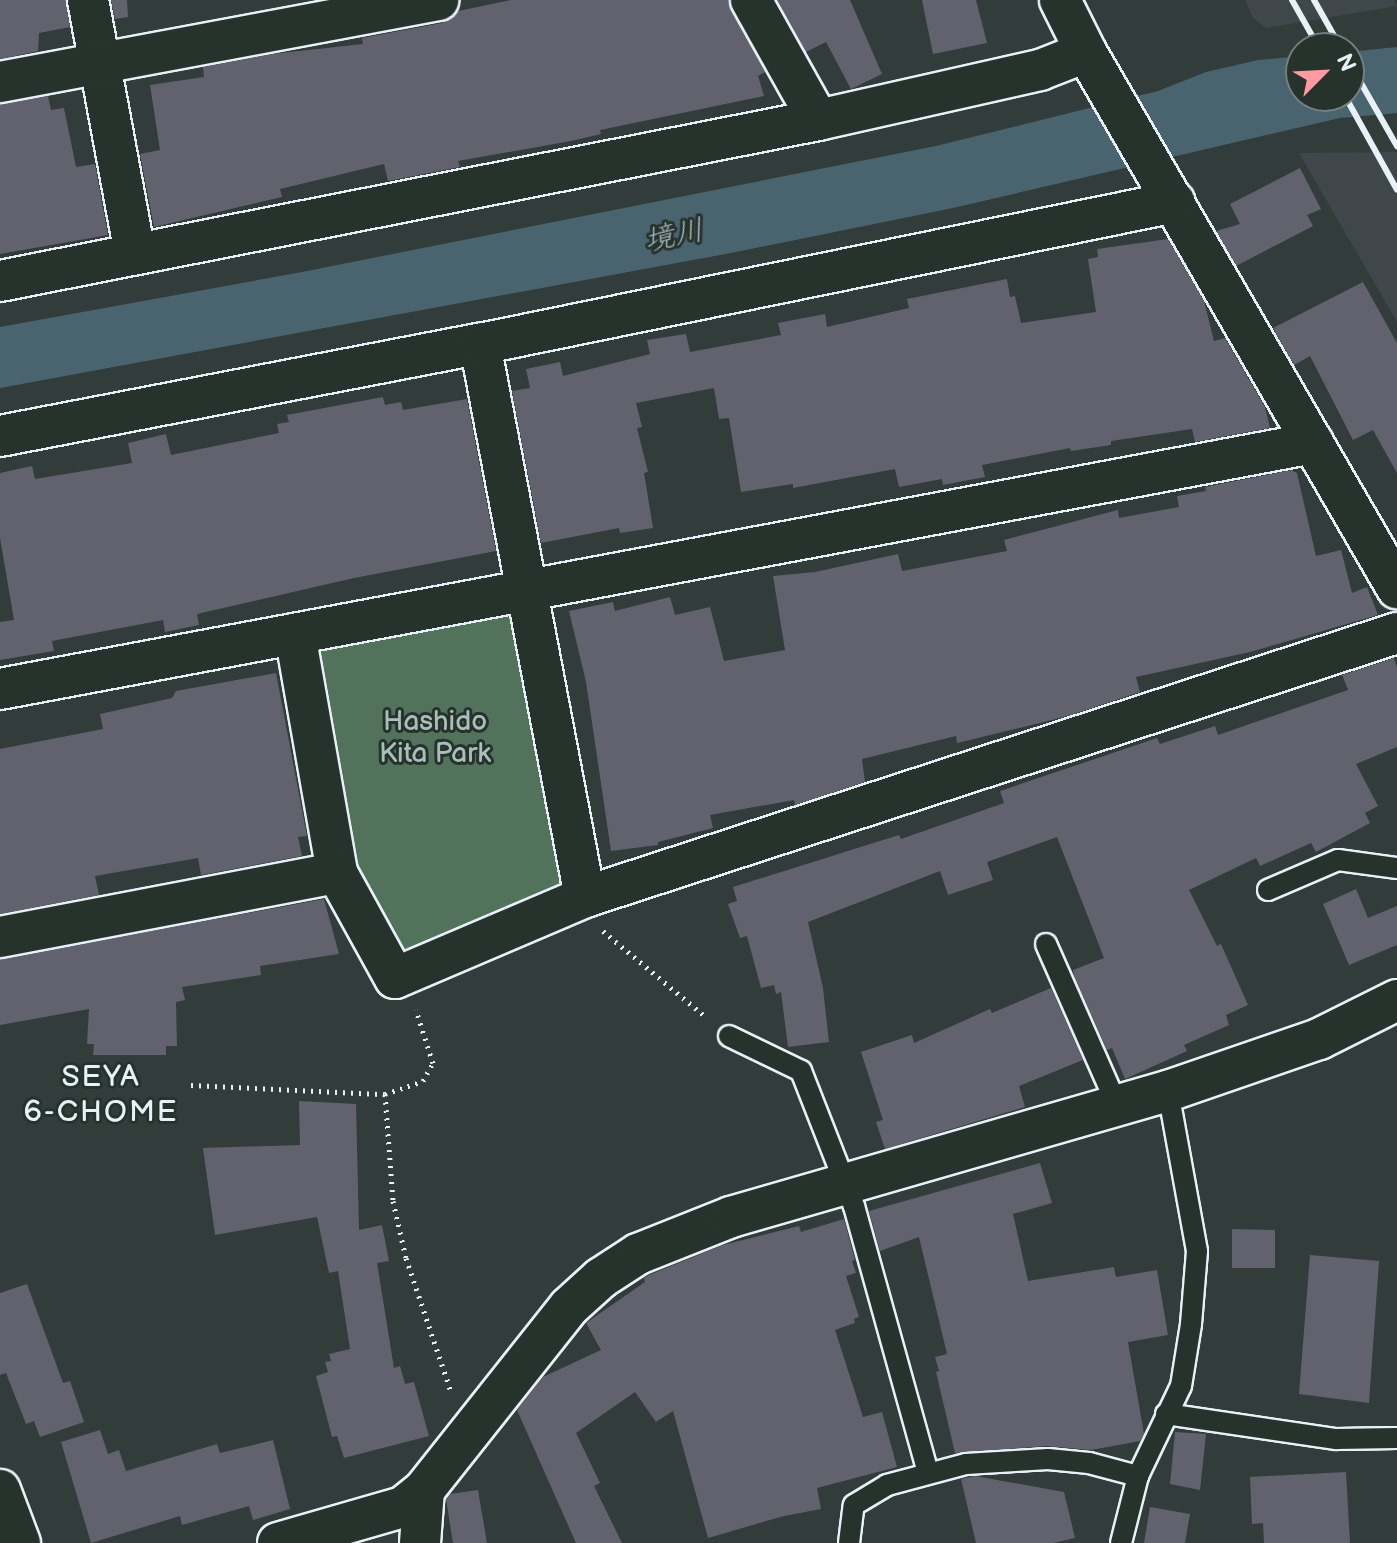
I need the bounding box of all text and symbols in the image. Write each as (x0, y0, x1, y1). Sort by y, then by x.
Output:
north arrow (1285, 32, 1365, 112)
text: N (1330, 50, 1361, 76)
water label: 境川 (641, 212, 707, 260)
park label: Hashido Kita Park (379, 705, 491, 771)
district label: SEYA 6-CHOME (23, 1059, 179, 1130)

